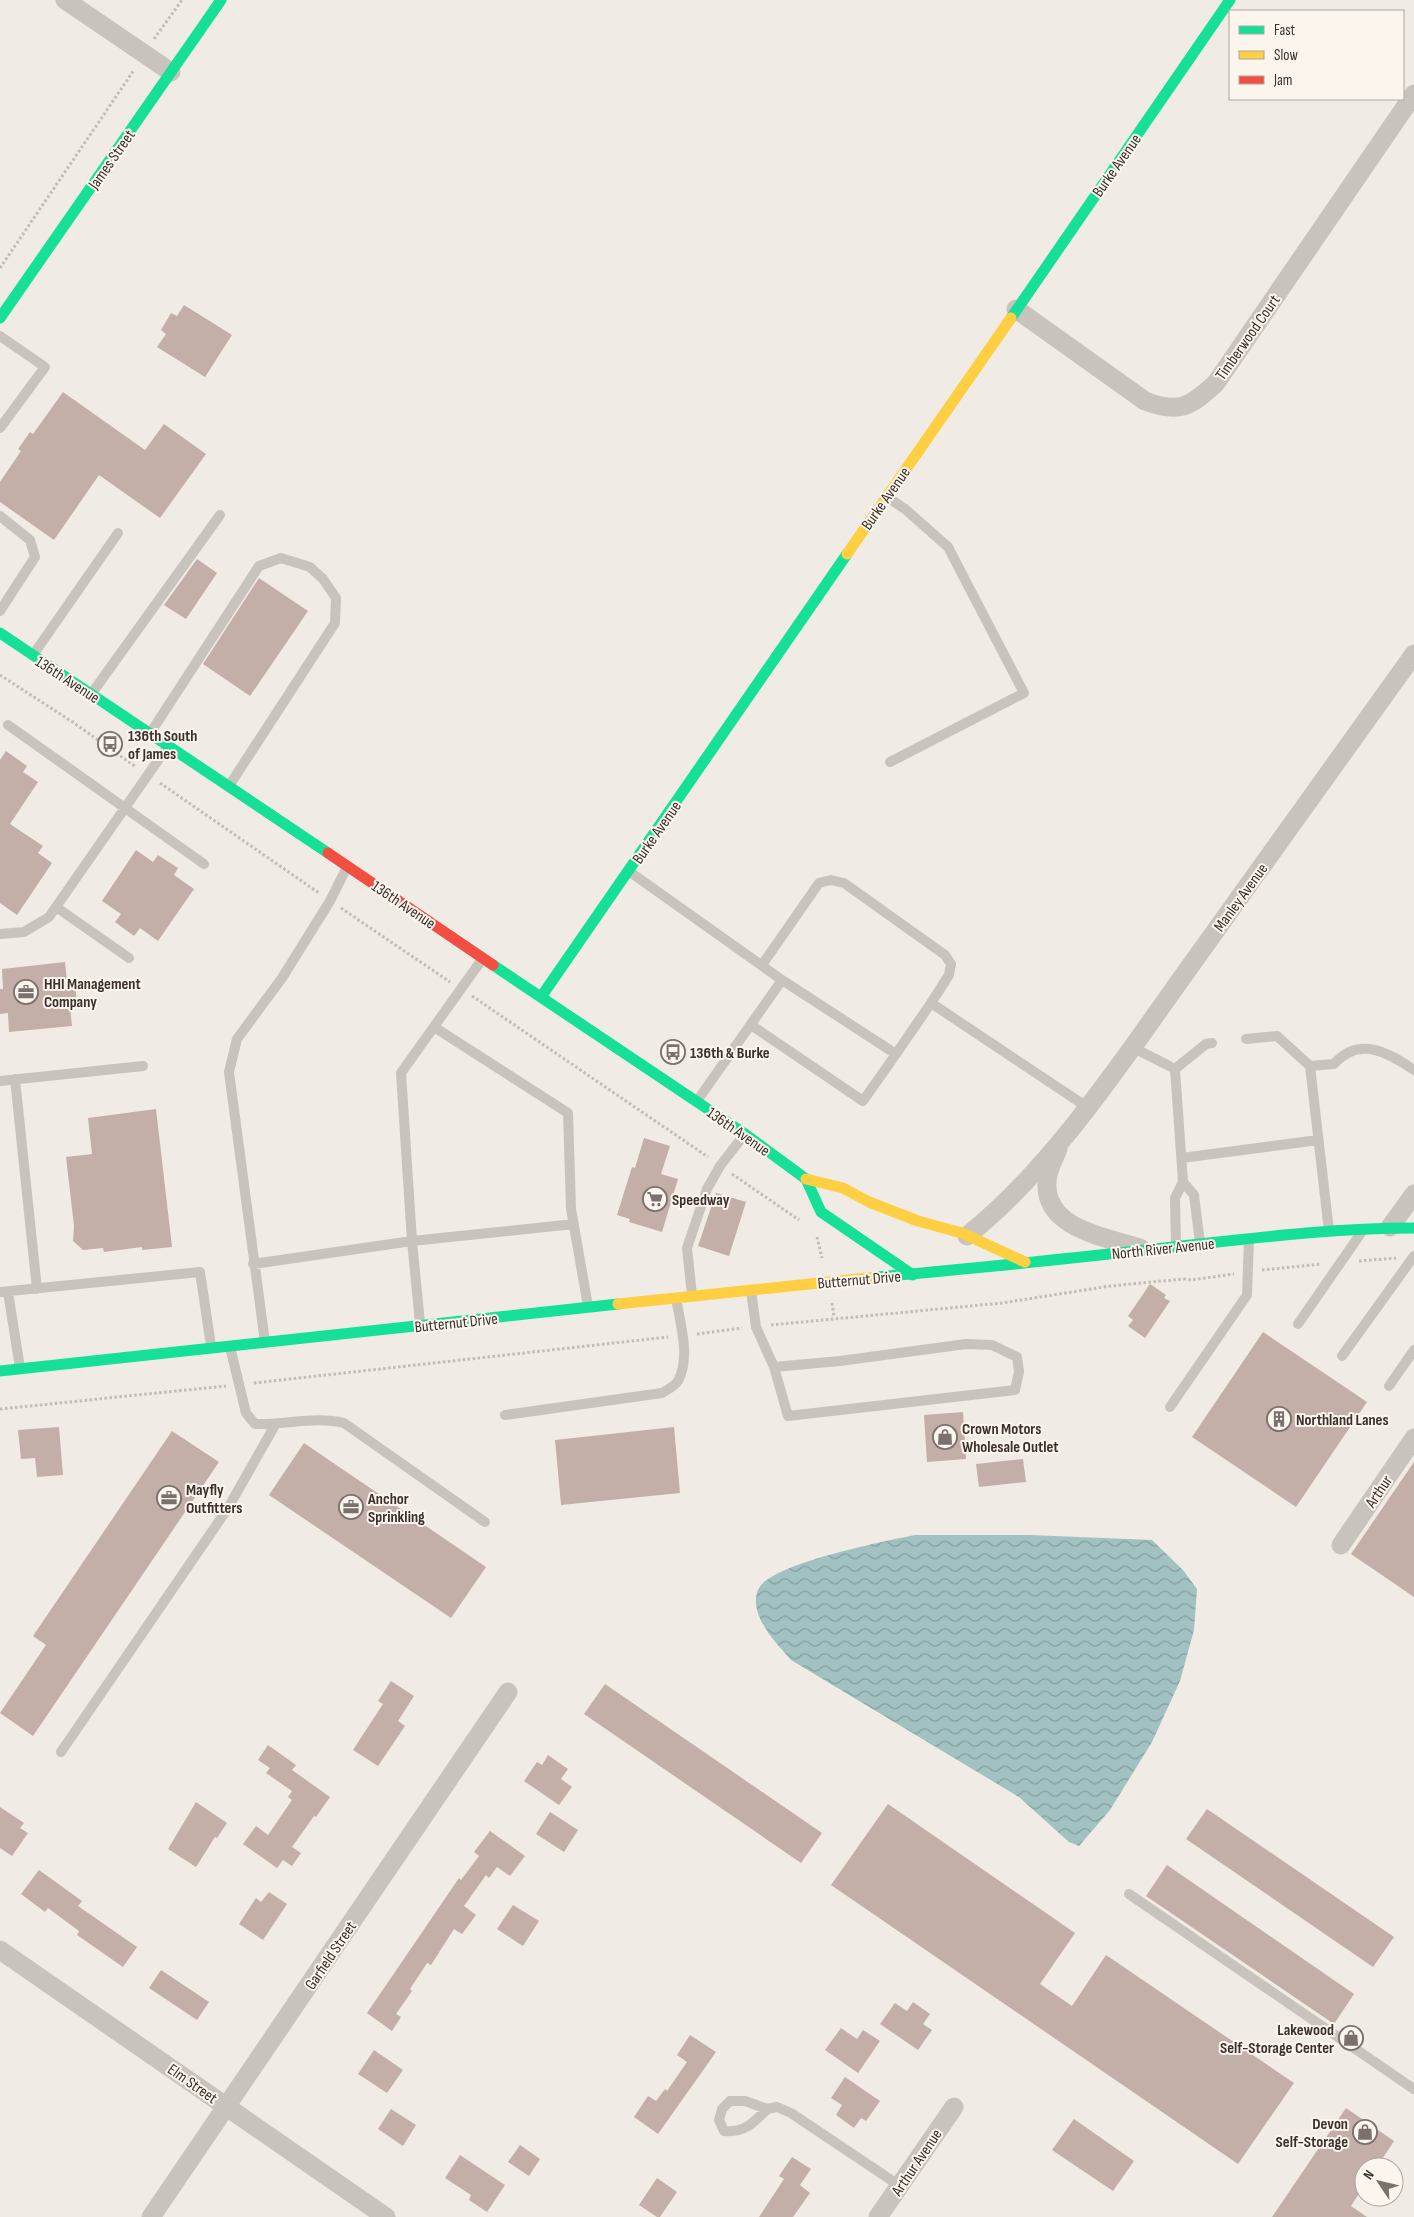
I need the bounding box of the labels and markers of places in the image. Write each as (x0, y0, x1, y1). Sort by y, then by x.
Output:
place label: 136th South of James (128, 727, 197, 764)
bus stop icon: 136th South of James (97, 731, 123, 757)
place label: HHI Management Company (44, 975, 141, 1012)
office icon: HHI Management Company (13, 979, 39, 1005)
bus stop icon: 136th & Burke (660, 1039, 686, 1065)
place label: 136th & Burke (690, 1044, 770, 1063)
supermarket icon: Speedway (642, 1186, 668, 1212)
place label: Speedway (672, 1191, 730, 1210)
building icon: Northland Lanes (1266, 1406, 1292, 1432)
place label: Northland Lanes (1296, 1411, 1389, 1430)
place label: Crown Motors Wholesale Outlet (962, 1420, 1059, 1457)
shop icon: Crown Motors Wholesale Outlet (932, 1424, 958, 1450)
place label: Mayfly Outfitters (186, 1481, 242, 1518)
office icon: Mayfly Outfitters (156, 1485, 182, 1511)
place label: Anchor Sprinkling (367, 1490, 425, 1527)
office icon: Anchor Sprinkling (338, 1494, 364, 1520)
place label: Lakewood Self-Storage Center (1220, 2021, 1334, 2058)
shop icon: Lakewood Self-Storage Center (1338, 2025, 1364, 2051)
place label: Devon Self-Storage (1276, 2115, 1348, 2152)
shop icon: Devon Self-Storage (1352, 2119, 1378, 2145)

